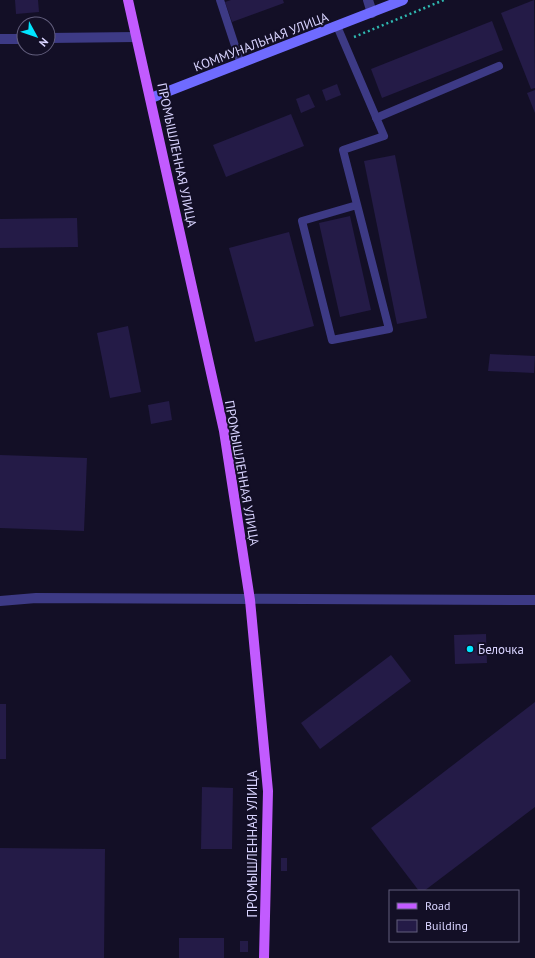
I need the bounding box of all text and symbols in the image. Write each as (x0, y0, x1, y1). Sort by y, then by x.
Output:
street label: КОММУНАЛЬНАЯ УЛИЦА (191, 8, 331, 76)
north arrow (16, 16, 56, 56)
text: N (36, 35, 51, 50)
street label: ПРОМЫШЛЕННАЯ УЛИЦА (153, 81, 201, 229)
street label: ПРОМЫШЛЕННАЯ УЛИЦА (221, 399, 263, 547)
place label: Белочка (478, 641, 524, 658)
marker: Белочка (465, 644, 475, 654)
street label: ПРОМЫШЛЕННАЯ УЛИЦА (244, 770, 261, 918)
legend (389, 890, 519, 942)
text: Road (425, 898, 450, 913)
text: Building (425, 918, 468, 933)

